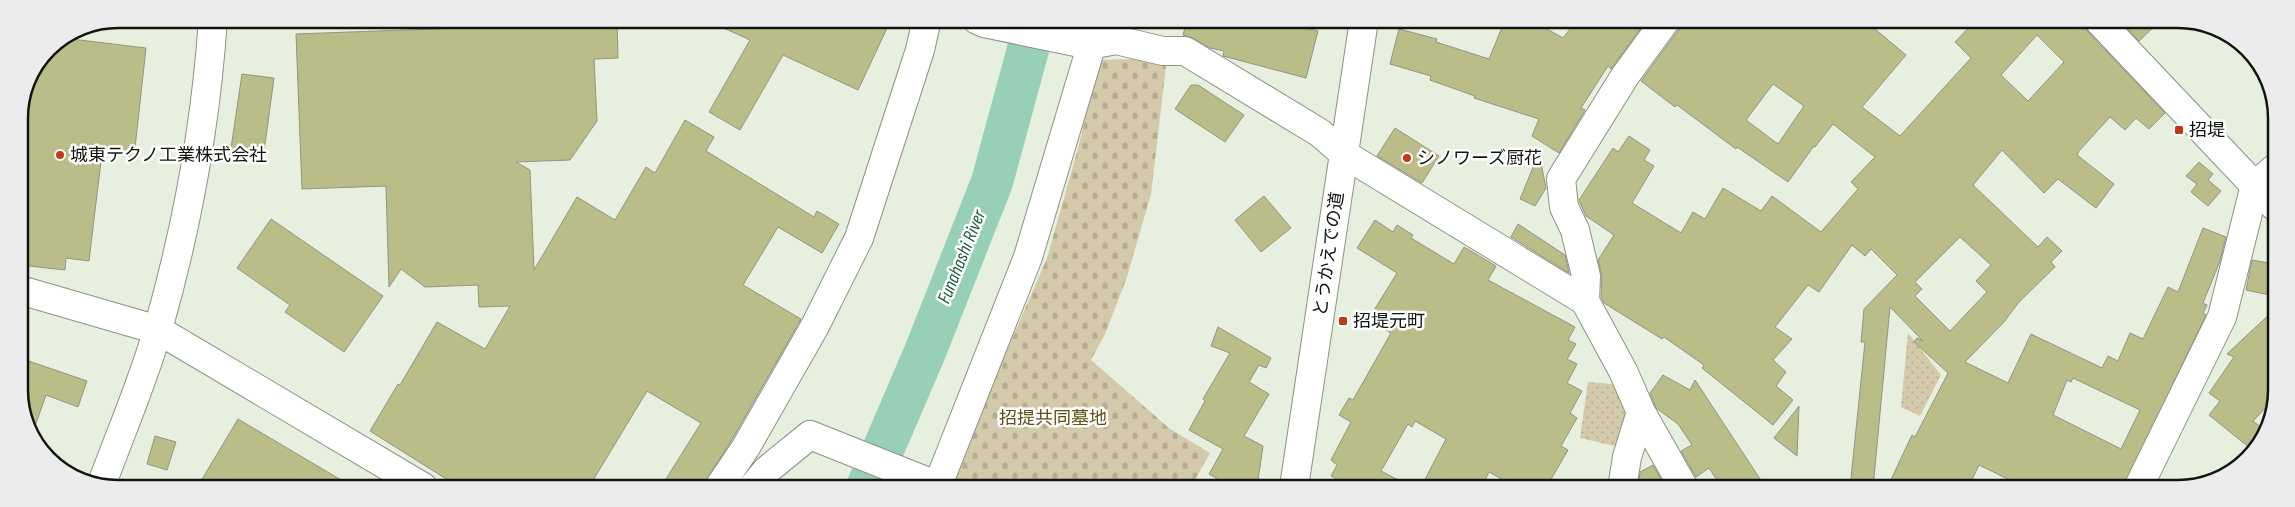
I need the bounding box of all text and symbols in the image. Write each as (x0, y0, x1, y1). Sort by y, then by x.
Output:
place label: 招堤 (2189, 120, 2225, 141)
marker: 招堤 (2173, 124, 2185, 136)
place label: 城東テクノ工業株式会社 (70, 145, 267, 166)
place label: シノワーズ厨花 (1417, 148, 1542, 169)
marker: 城東テクノ工業株式会社 (54, 149, 66, 161)
marker: シノワーズ厨花 (1401, 152, 1413, 164)
street label: とうかえでの道 (1310, 190, 1348, 318)
water label: Funahashi River (933, 206, 991, 307)
place label: 招堤元町 (1353, 311, 1425, 332)
marker: 招堤元町 (1337, 315, 1349, 327)
park label: 招提共同墓地 (999, 408, 1107, 429)

